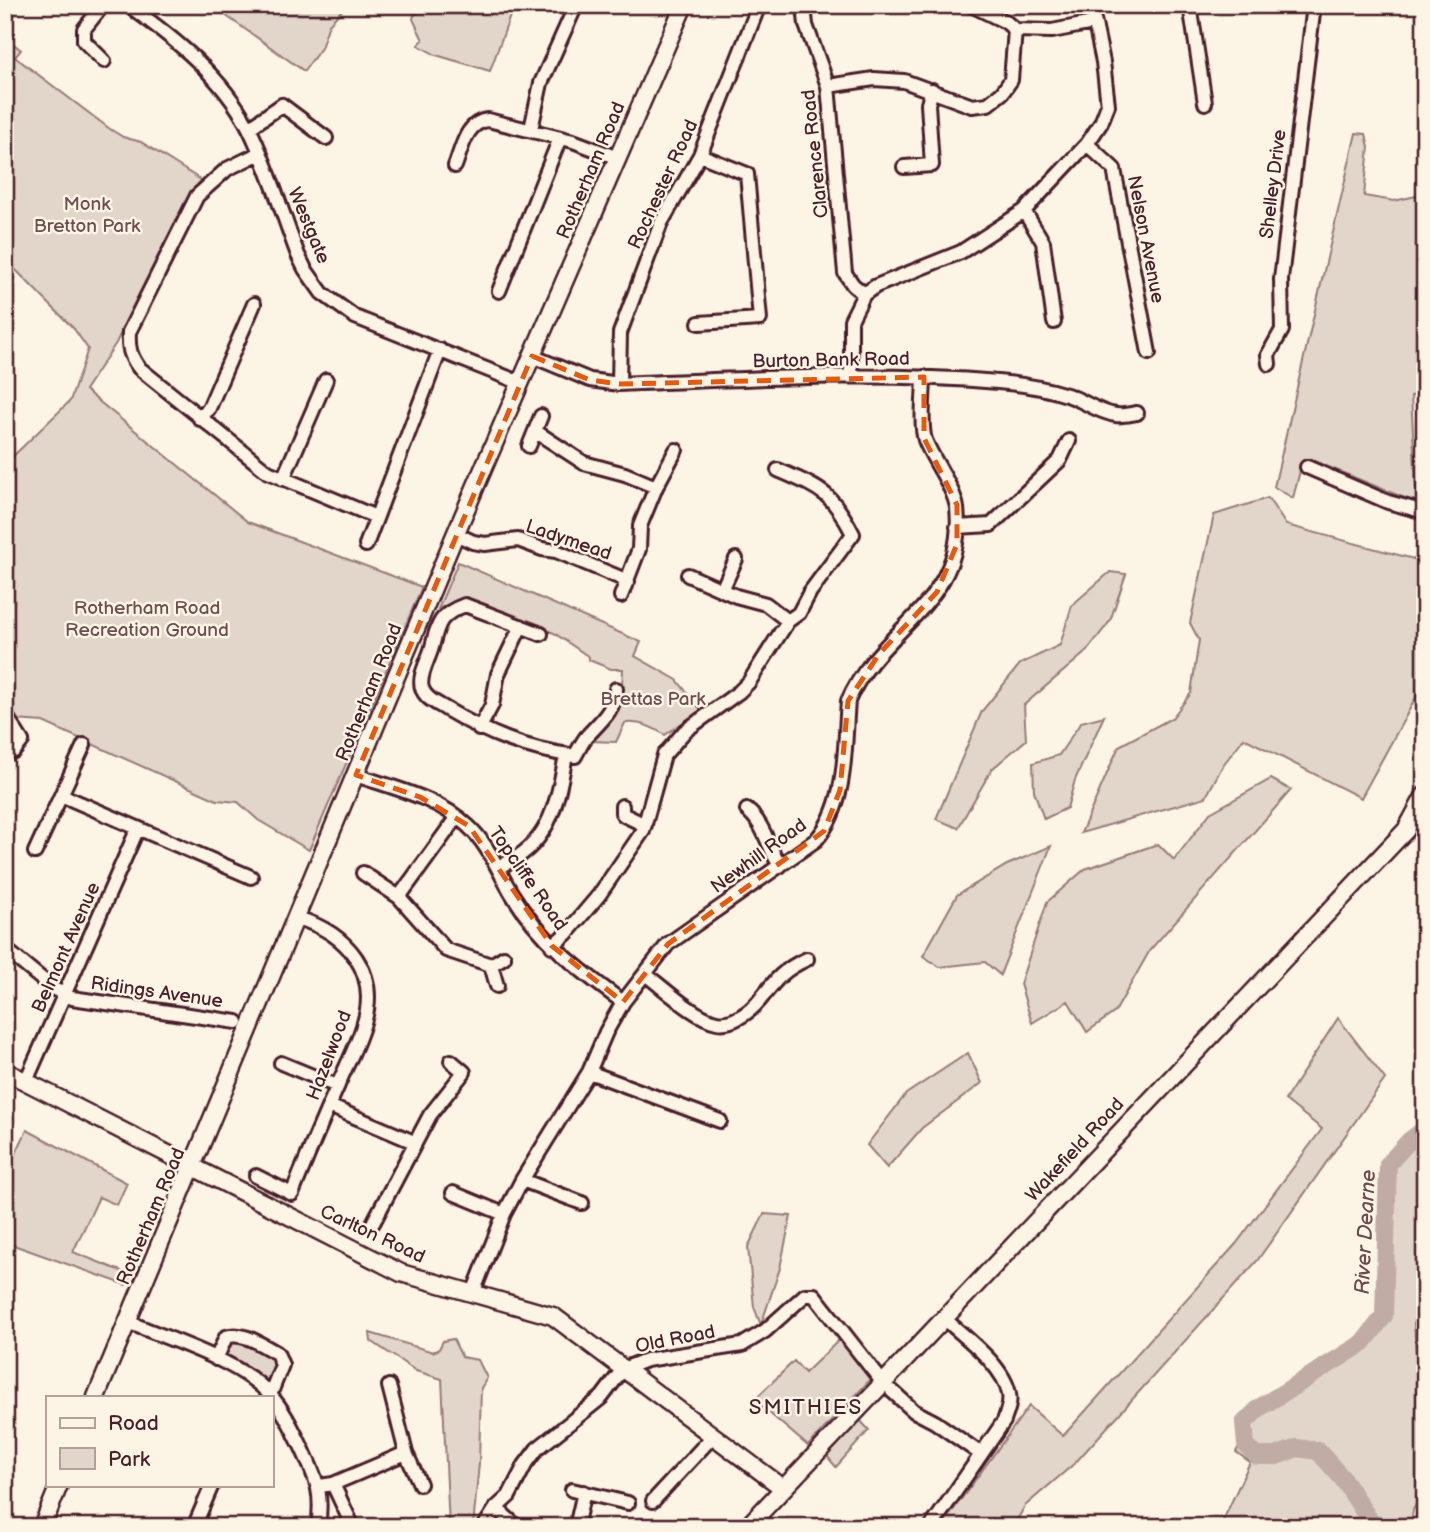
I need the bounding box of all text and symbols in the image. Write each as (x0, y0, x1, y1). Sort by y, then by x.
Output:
street label: Clarence Road (797, 88, 834, 219)
street label: Rotherham Road (552, 99, 631, 243)
street label: Rochester Road (623, 116, 703, 253)
street label: Shelley Drive (1255, 128, 1292, 240)
street label: Nelson Avenue (1122, 173, 1169, 305)
street label: Westgate (282, 184, 335, 267)
park label: Monk Bretton Park (34, 193, 141, 238)
street label: Burton Bank Road (752, 348, 910, 373)
street label: Ladymead (523, 515, 614, 566)
park label: Rotherham Road Recreation Ground (65, 597, 229, 642)
street label: Rotherham Road (331, 620, 408, 765)
park label: Brettas Park (600, 688, 706, 711)
street label: Newhill Road (706, 814, 811, 899)
street label: Topcliffe Road (483, 822, 572, 935)
street label: Belmont Avenue (27, 879, 105, 1016)
street label: Ridings Avenue (89, 972, 224, 1013)
street label: Hazelwood (302, 1008, 357, 1104)
street label: Wakefield Road (1021, 1093, 1129, 1207)
street label: Rotherham Road (112, 1145, 191, 1289)
water label: River Dearne (1350, 1169, 1381, 1295)
street label: Carlton Road (316, 1200, 429, 1269)
street label: Old Road (634, 1320, 717, 1358)
district label: SMITHIES (749, 1395, 863, 1420)
legend (46, 1396, 273, 1486)
text: Road (108, 1411, 159, 1436)
text: Park (108, 1447, 151, 1472)

